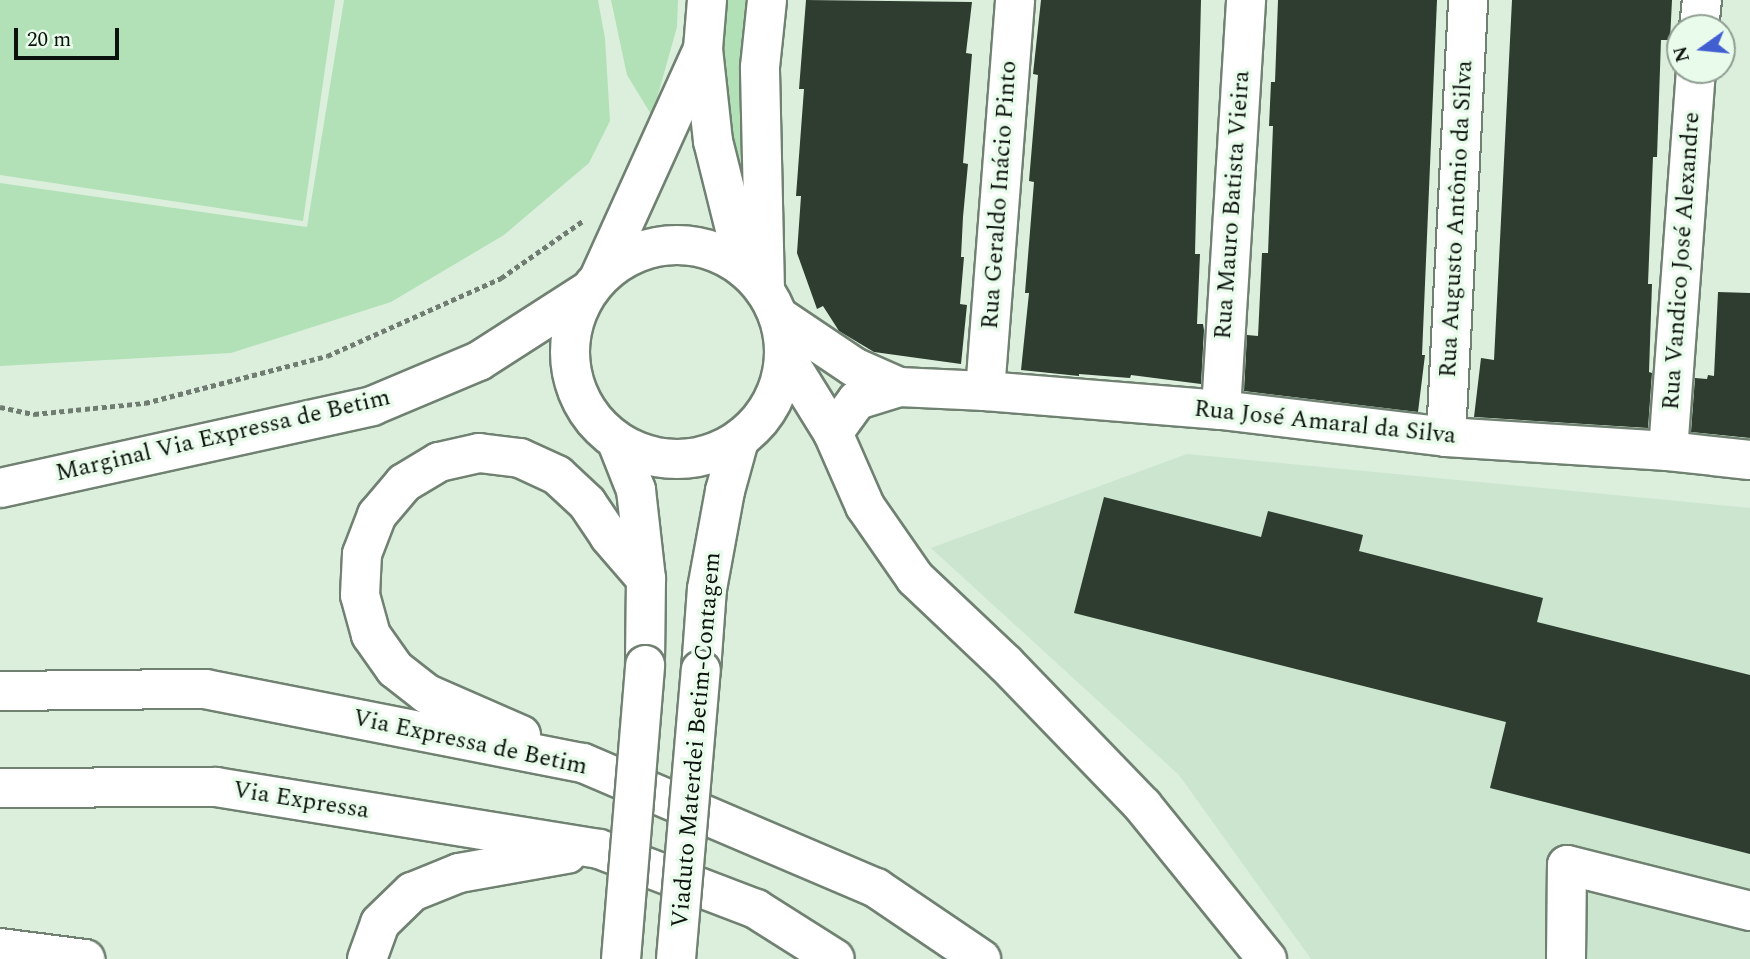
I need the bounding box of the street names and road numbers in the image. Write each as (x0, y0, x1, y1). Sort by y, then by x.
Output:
street label: Rua Geraldo Inácio Pinto (976, 60, 1024, 330)
street label: Rua Augusto Antônio da Silva (1434, 60, 1480, 378)
street label: Rua Mauro Batista Vieira (1209, 70, 1257, 340)
street label: Rua Vandico José Alexandre (1657, 111, 1707, 411)
street label: Marginal Via Expressa de Betim (53, 383, 393, 489)
street label: Rua José Amaral da Silva (1193, 395, 1457, 451)
street label: Viaduto Materdei Betim-Contagem (666, 551, 728, 929)
street label: Via Expressa de Betim (350, 704, 590, 782)
street label: Via Expressa (231, 776, 371, 826)

